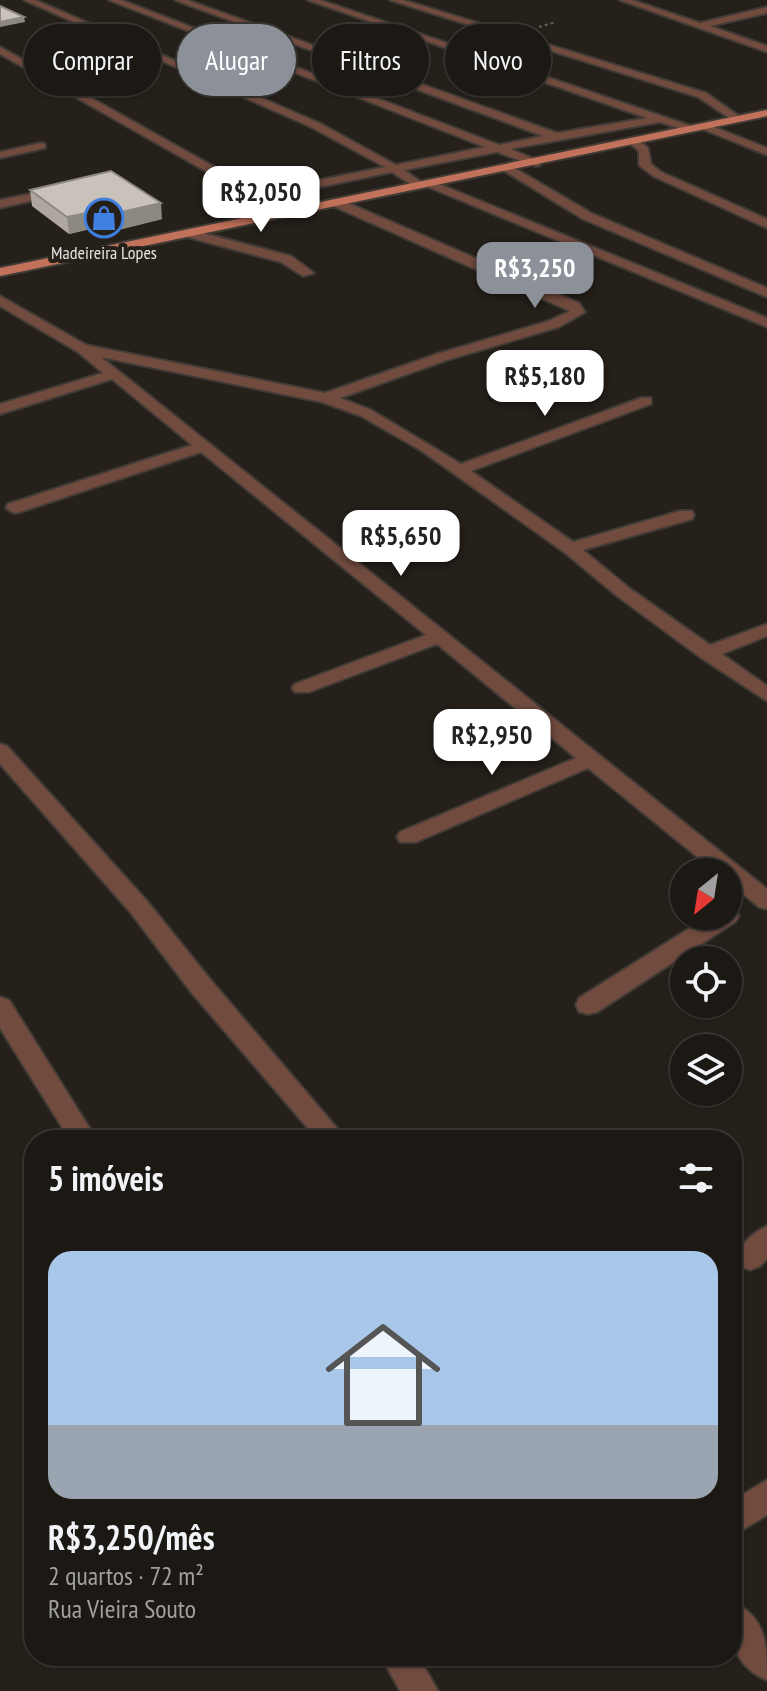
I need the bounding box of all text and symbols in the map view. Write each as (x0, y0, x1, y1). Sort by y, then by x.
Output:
chip: Comprar (24, 24, 161, 96)
chip: Alugar (177, 24, 296, 96)
chip: Filtros (312, 24, 429, 96)
chip: Novo (445, 24, 551, 96)
pin: R$2,050 (187, 166, 335, 234)
text: R$2,050 (221, 175, 301, 208)
shop icon: Madeireira Lopes (83, 197, 125, 239)
place label: Madeireira Lopes (51, 241, 157, 264)
pin: R$3,250 (461, 242, 609, 310)
text: R$3,250 (495, 251, 575, 284)
pin: R$5,180 (471, 350, 619, 418)
text: R$5,180 (505, 359, 585, 392)
pin: R$5,650 (327, 510, 475, 578)
text: R$5,650 (361, 519, 441, 552)
pin: R$2,950 (418, 709, 566, 777)
text: R$2,950 (452, 718, 532, 751)
north arrow (670, 858, 742, 930)
map controls (670, 858, 742, 1106)
button: locate (670, 946, 742, 1018)
button: layers (670, 1034, 742, 1106)
text: 5 imóveis (48, 1156, 164, 1200)
icon: filters (674, 1156, 718, 1200)
icon: home (311, 1303, 455, 1447)
text: R$3,250/mês (48, 1515, 215, 1559)
text: 2 quartos · 72 m² (48, 1559, 204, 1592)
text: Rua Vieira Souto (48, 1592, 196, 1625)

